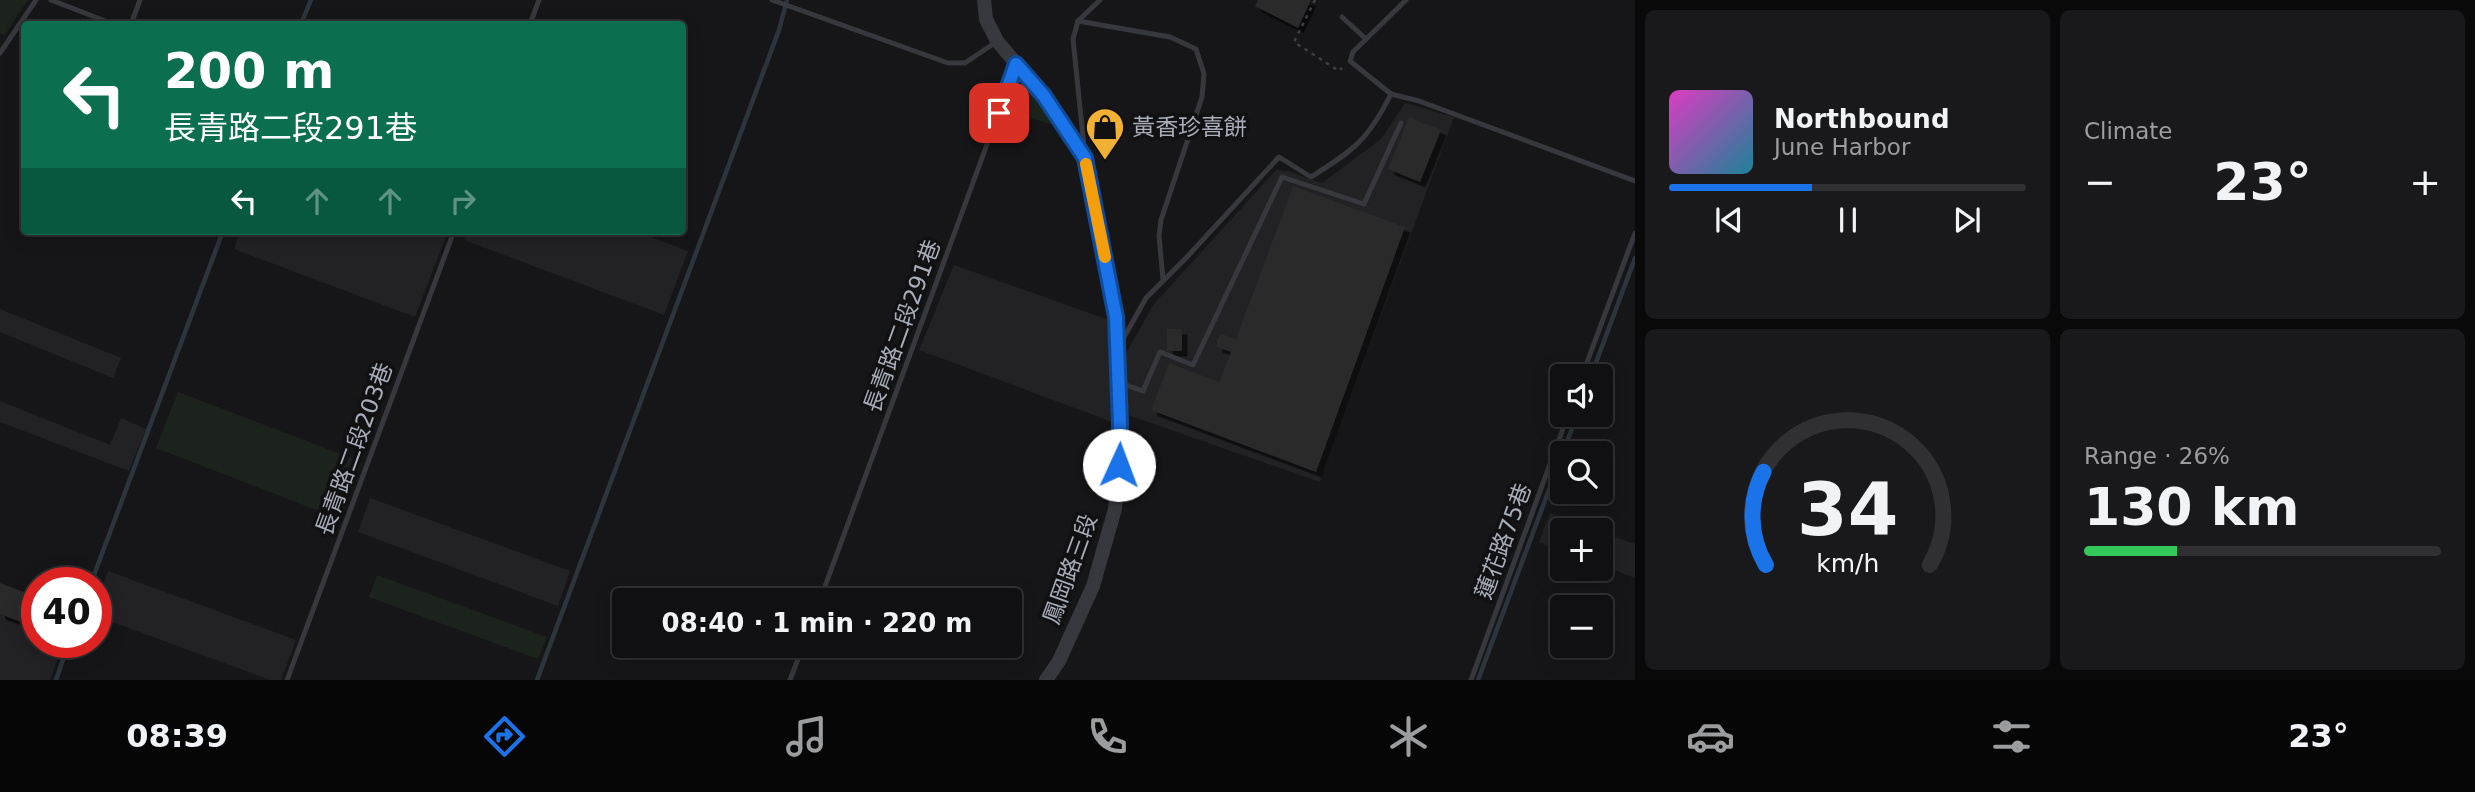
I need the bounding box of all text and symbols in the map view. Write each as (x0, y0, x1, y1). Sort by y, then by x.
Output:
text: 200 m (164, 43, 334, 100)
icon: left (49, 49, 140, 140)
pin (969, 83, 1029, 143)
icon: arrive (980, 94, 1018, 132)
text: Northbound (1774, 104, 1950, 134)
shop icon: 黃香珍喜餅 (1084, 106, 1126, 161)
text: 長青路二段291巷 (164, 109, 417, 147)
place label: 黃香珍喜餅 (1132, 114, 1247, 140)
text: Climate (2084, 118, 2173, 144)
text: June Harbor (1774, 134, 1910, 160)
text: 23° (2213, 152, 2312, 212)
text: − (2084, 160, 2116, 204)
text: + (2409, 160, 2441, 204)
icon: left (225, 182, 263, 220)
icon: ahead (298, 182, 336, 220)
icon: ahead (371, 182, 409, 220)
icon: right (444, 182, 482, 220)
icon: previous (1710, 201, 1748, 239)
icon: pause (1829, 201, 1867, 239)
icon: next (1948, 201, 1986, 239)
street label: 長青路二段291巷 (859, 236, 945, 416)
street label: 長青路二段203巷 (311, 359, 397, 539)
map controls (1550, 364, 1613, 658)
button: sound (1550, 364, 1613, 427)
position arrow (1082, 428, 1156, 502)
button: search (1550, 441, 1613, 504)
text: Range · 26% (2084, 443, 2230, 469)
text: 34 (1797, 468, 1898, 553)
text: 130 km (2084, 477, 2299, 537)
street label: 蓮花路75巷 (1470, 480, 1536, 602)
street label: 鳳岡路三段 (1038, 511, 1102, 627)
button: + (1550, 518, 1613, 581)
text: km/h (1816, 549, 1879, 578)
speed limit sign: 40 (21, 567, 112, 658)
button: − (1550, 595, 1613, 658)
text: 08:40 · 1 min · 220 m (662, 608, 972, 638)
icon: directions (480, 712, 529, 761)
icon: music (782, 712, 831, 761)
icon: phone (1083, 712, 1132, 761)
icon: climate (1384, 712, 1433, 761)
icon: car (1686, 712, 1735, 761)
icon: filters (1987, 712, 2036, 761)
text: 08:39 (126, 717, 228, 755)
text: 23° (2288, 717, 2349, 755)

